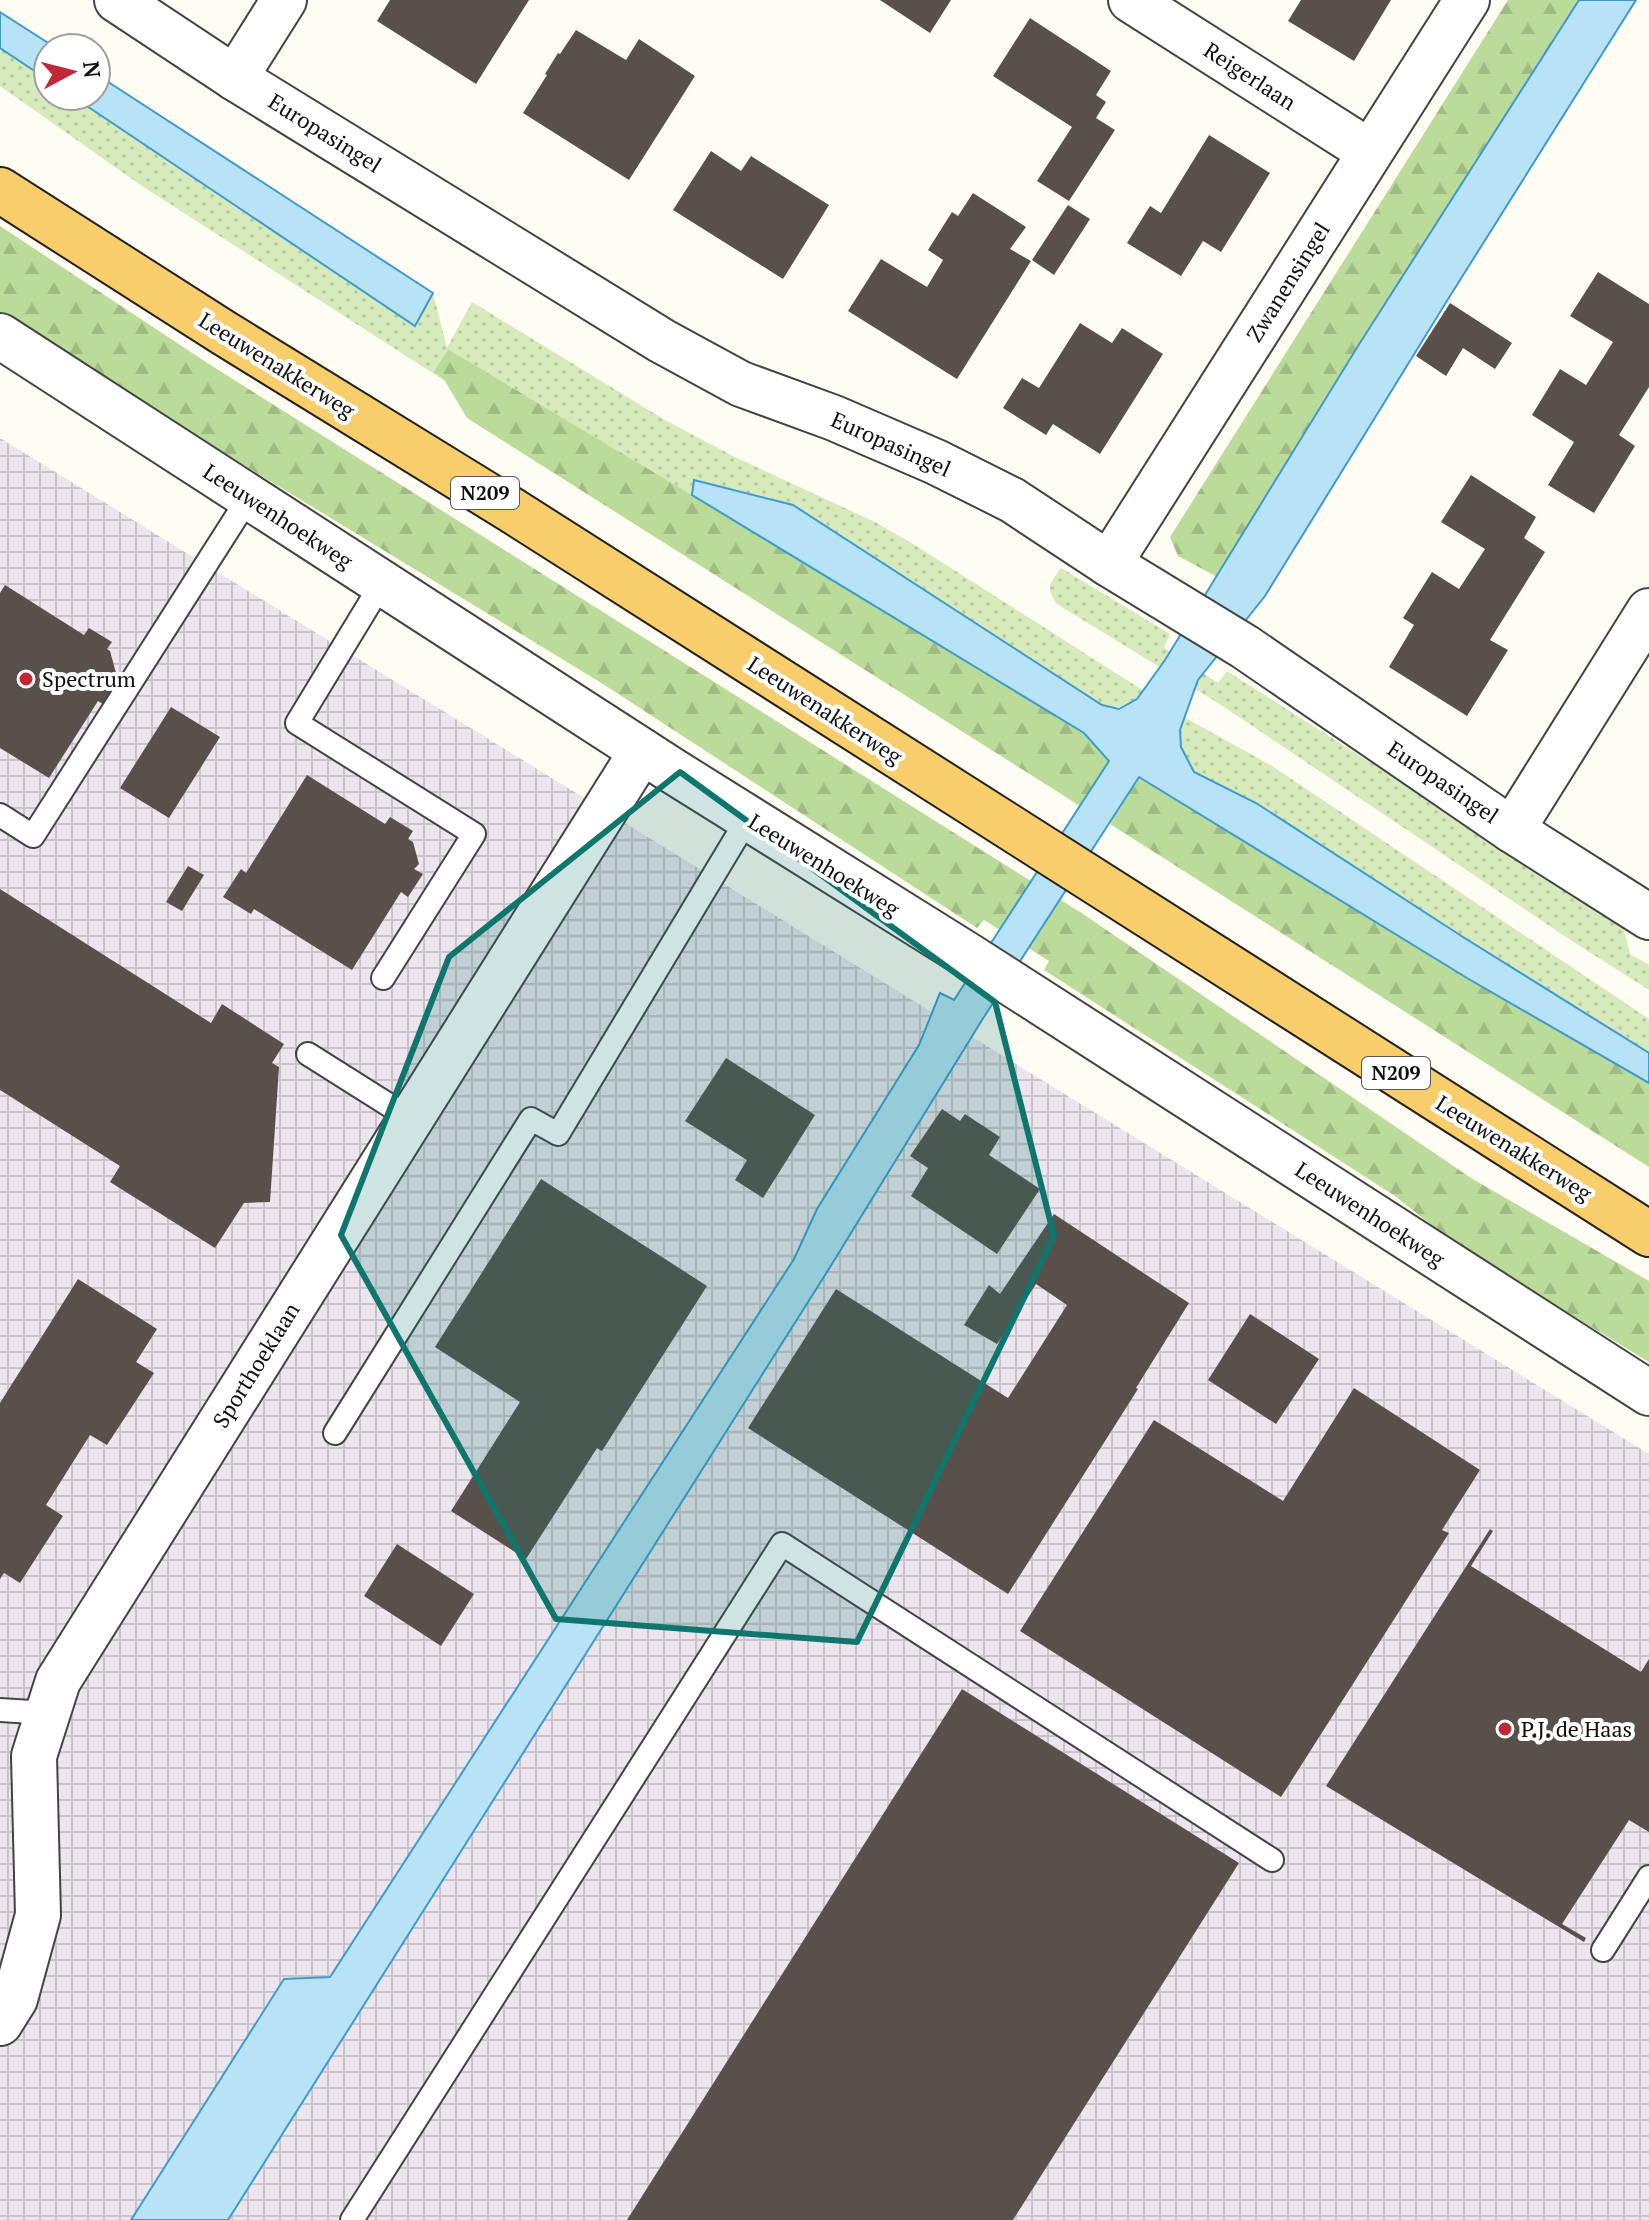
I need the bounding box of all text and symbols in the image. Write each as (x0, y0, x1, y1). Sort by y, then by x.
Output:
north arrow (32, 32, 112, 112)
street label: Reigerlaan (1199, 35, 1302, 116)
text: N (77, 59, 108, 80)
street label: Europasingel (263, 86, 387, 179)
street label: Zwanensingel (1239, 216, 1336, 347)
street label: Leeuwenakkerweg (194, 305, 361, 424)
street label: Europasingel (827, 404, 956, 483)
street label: Leeuwenhoekweg (198, 456, 359, 575)
road number: N209 (451, 477, 519, 509)
street label: Leeuwenakkerweg (743, 649, 908, 771)
place label: Spectrum (42, 664, 136, 693)
marker: Spectrum (17, 670, 35, 688)
street label: Europasingel (1382, 734, 1504, 829)
street label: Leeuwenhoekweg (743, 807, 905, 923)
road number: N209 (1362, 1057, 1430, 1089)
street label: Leeuwenakkerweg (1431, 1088, 1598, 1207)
street label: Leeuwenhoekweg (1290, 1154, 1451, 1273)
street label: Sporthoeklaan (206, 1297, 306, 1433)
place label: P.J. de Haas (1521, 1714, 1632, 1743)
marker: P.J. de Haas (1496, 1720, 1514, 1738)

